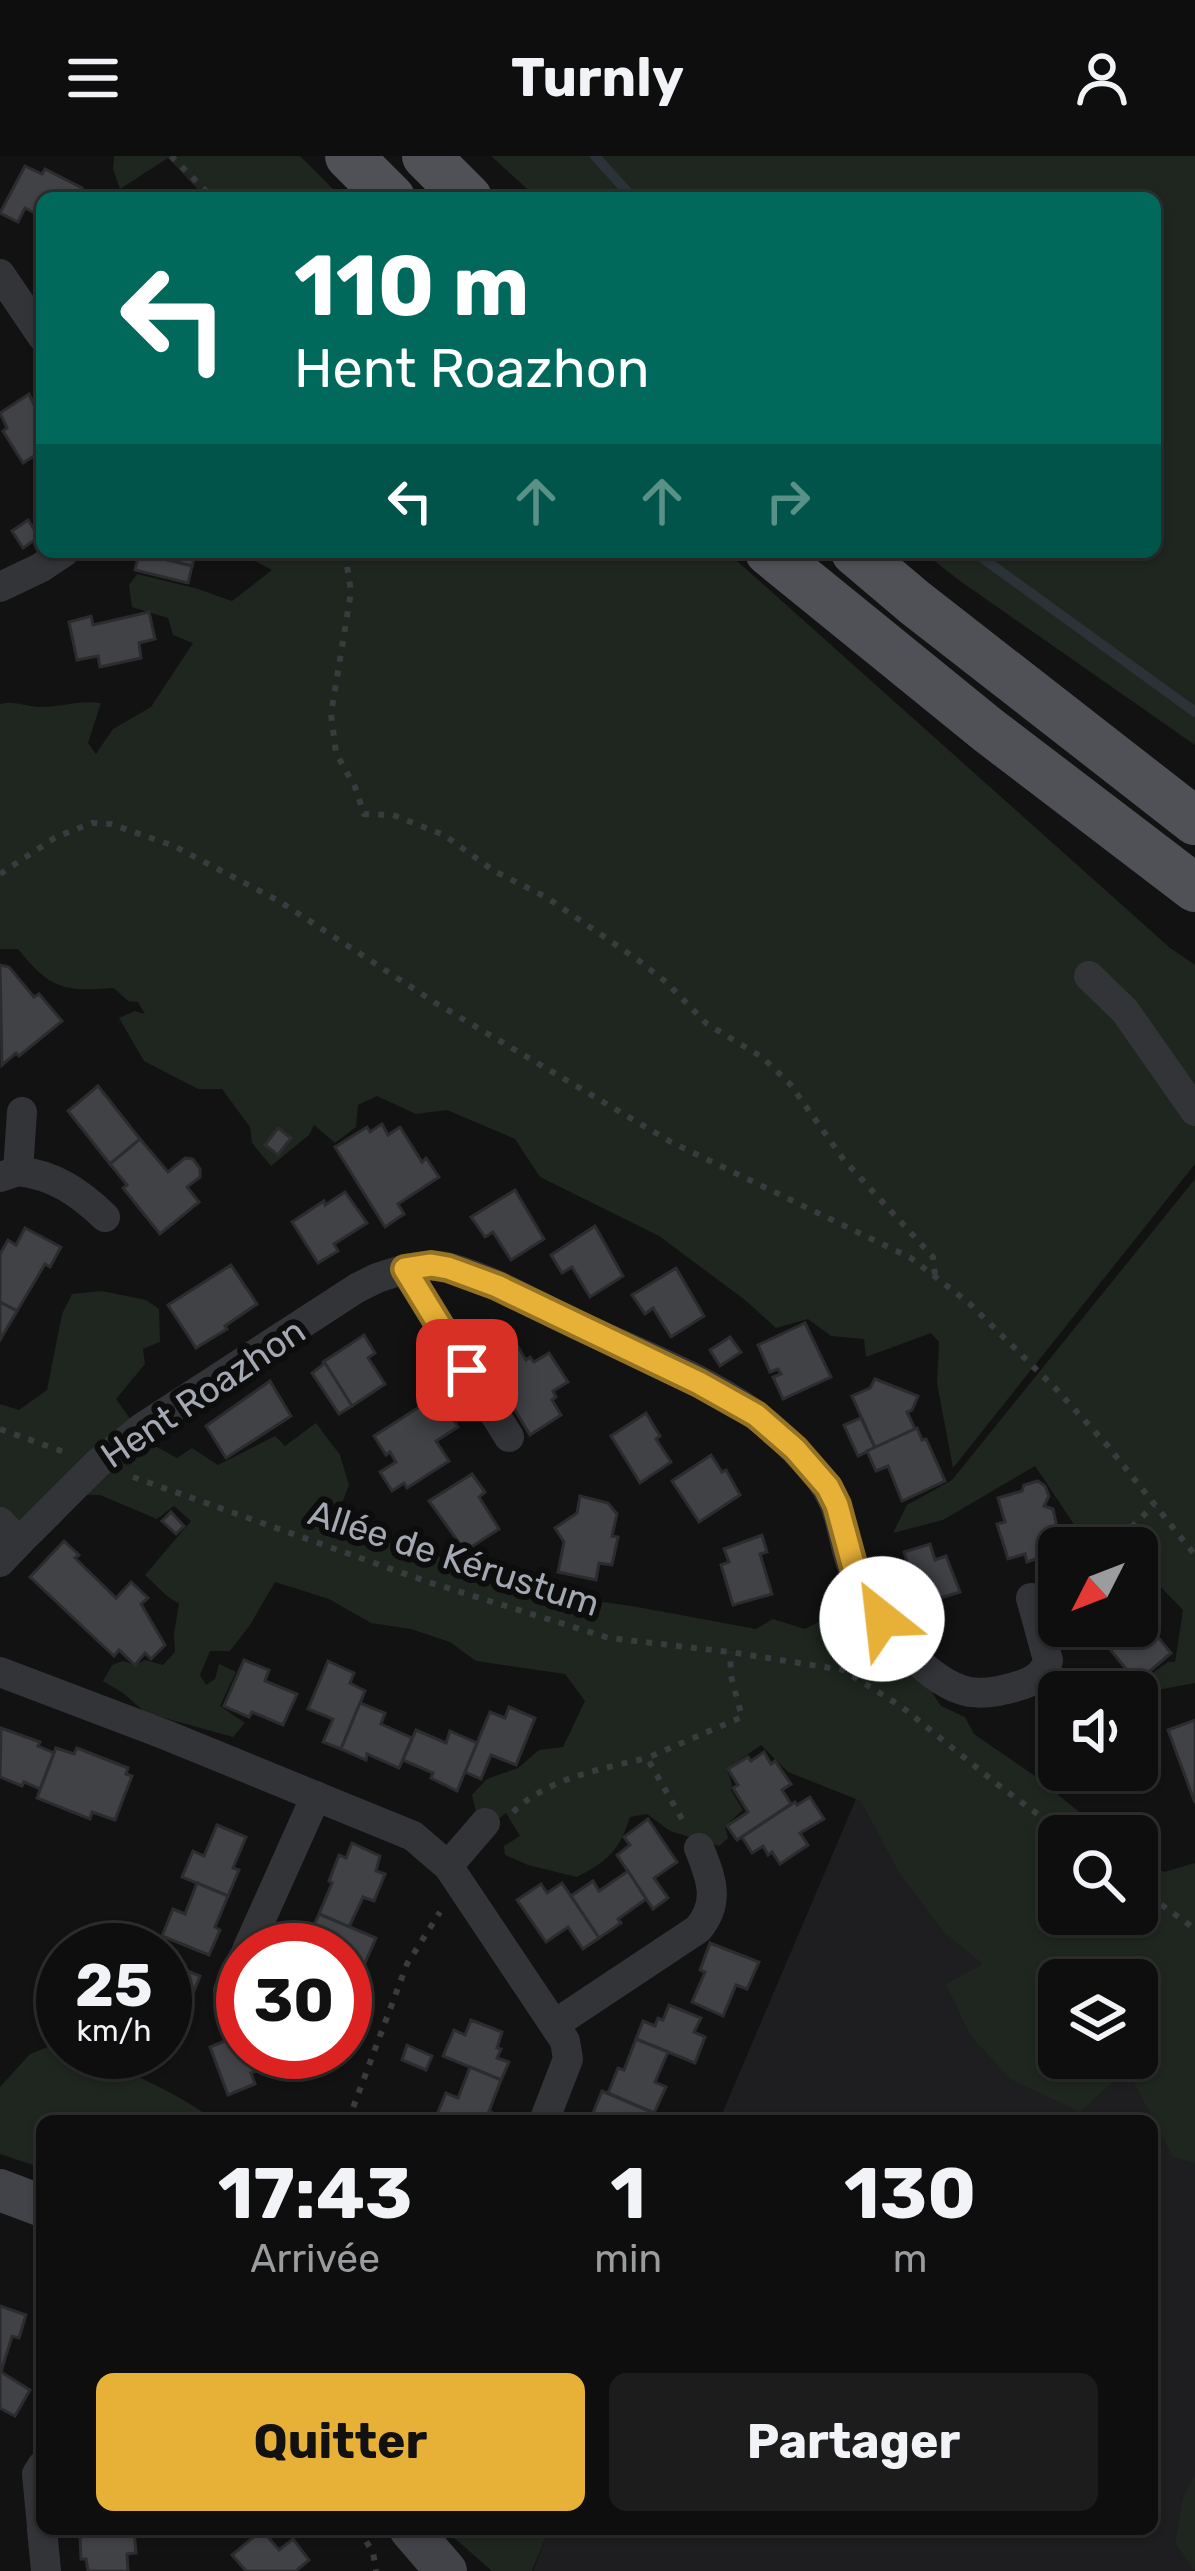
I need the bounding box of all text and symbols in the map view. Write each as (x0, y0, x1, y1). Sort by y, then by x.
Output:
icon: menu (60, 45, 126, 111)
icon: person (1069, 45, 1135, 111)
text: Turnly (511, 46, 684, 110)
text: 110 m (294, 236, 529, 336)
icon: left (96, 240, 252, 396)
text: Hent Roazhon (294, 337, 649, 401)
icon: left (377, 468, 443, 534)
icon: ahead (503, 468, 569, 534)
icon: ahead (629, 468, 695, 534)
icon: right (755, 468, 821, 534)
street label: Hent Roazhon (93, 1309, 313, 1477)
pin (416, 1319, 518, 1421)
icon: arrive (434, 1337, 500, 1403)
street label: Allée de Kérustum (303, 1491, 605, 1625)
north arrow (1038, 1527, 1158, 1647)
map controls (1038, 1527, 1158, 2079)
position arrow (819, 1556, 945, 1682)
button: sound (1038, 1671, 1158, 1791)
button: search (1038, 1815, 1158, 1935)
speed limit sign: 30 (216, 1923, 372, 2079)
text: 25 (75, 1950, 153, 2021)
button: layers (1038, 1959, 1158, 2079)
text: km/h (77, 2013, 151, 2049)
text: 17:43 (218, 2151, 413, 2236)
text: 1 (610, 2151, 646, 2236)
text: 130 (844, 2151, 976, 2236)
text: Arrivée (250, 2236, 380, 2282)
text: min (594, 2236, 662, 2282)
text: m (893, 2236, 927, 2282)
button: Quitter (96, 2373, 585, 2511)
button: Partager (609, 2373, 1098, 2511)

